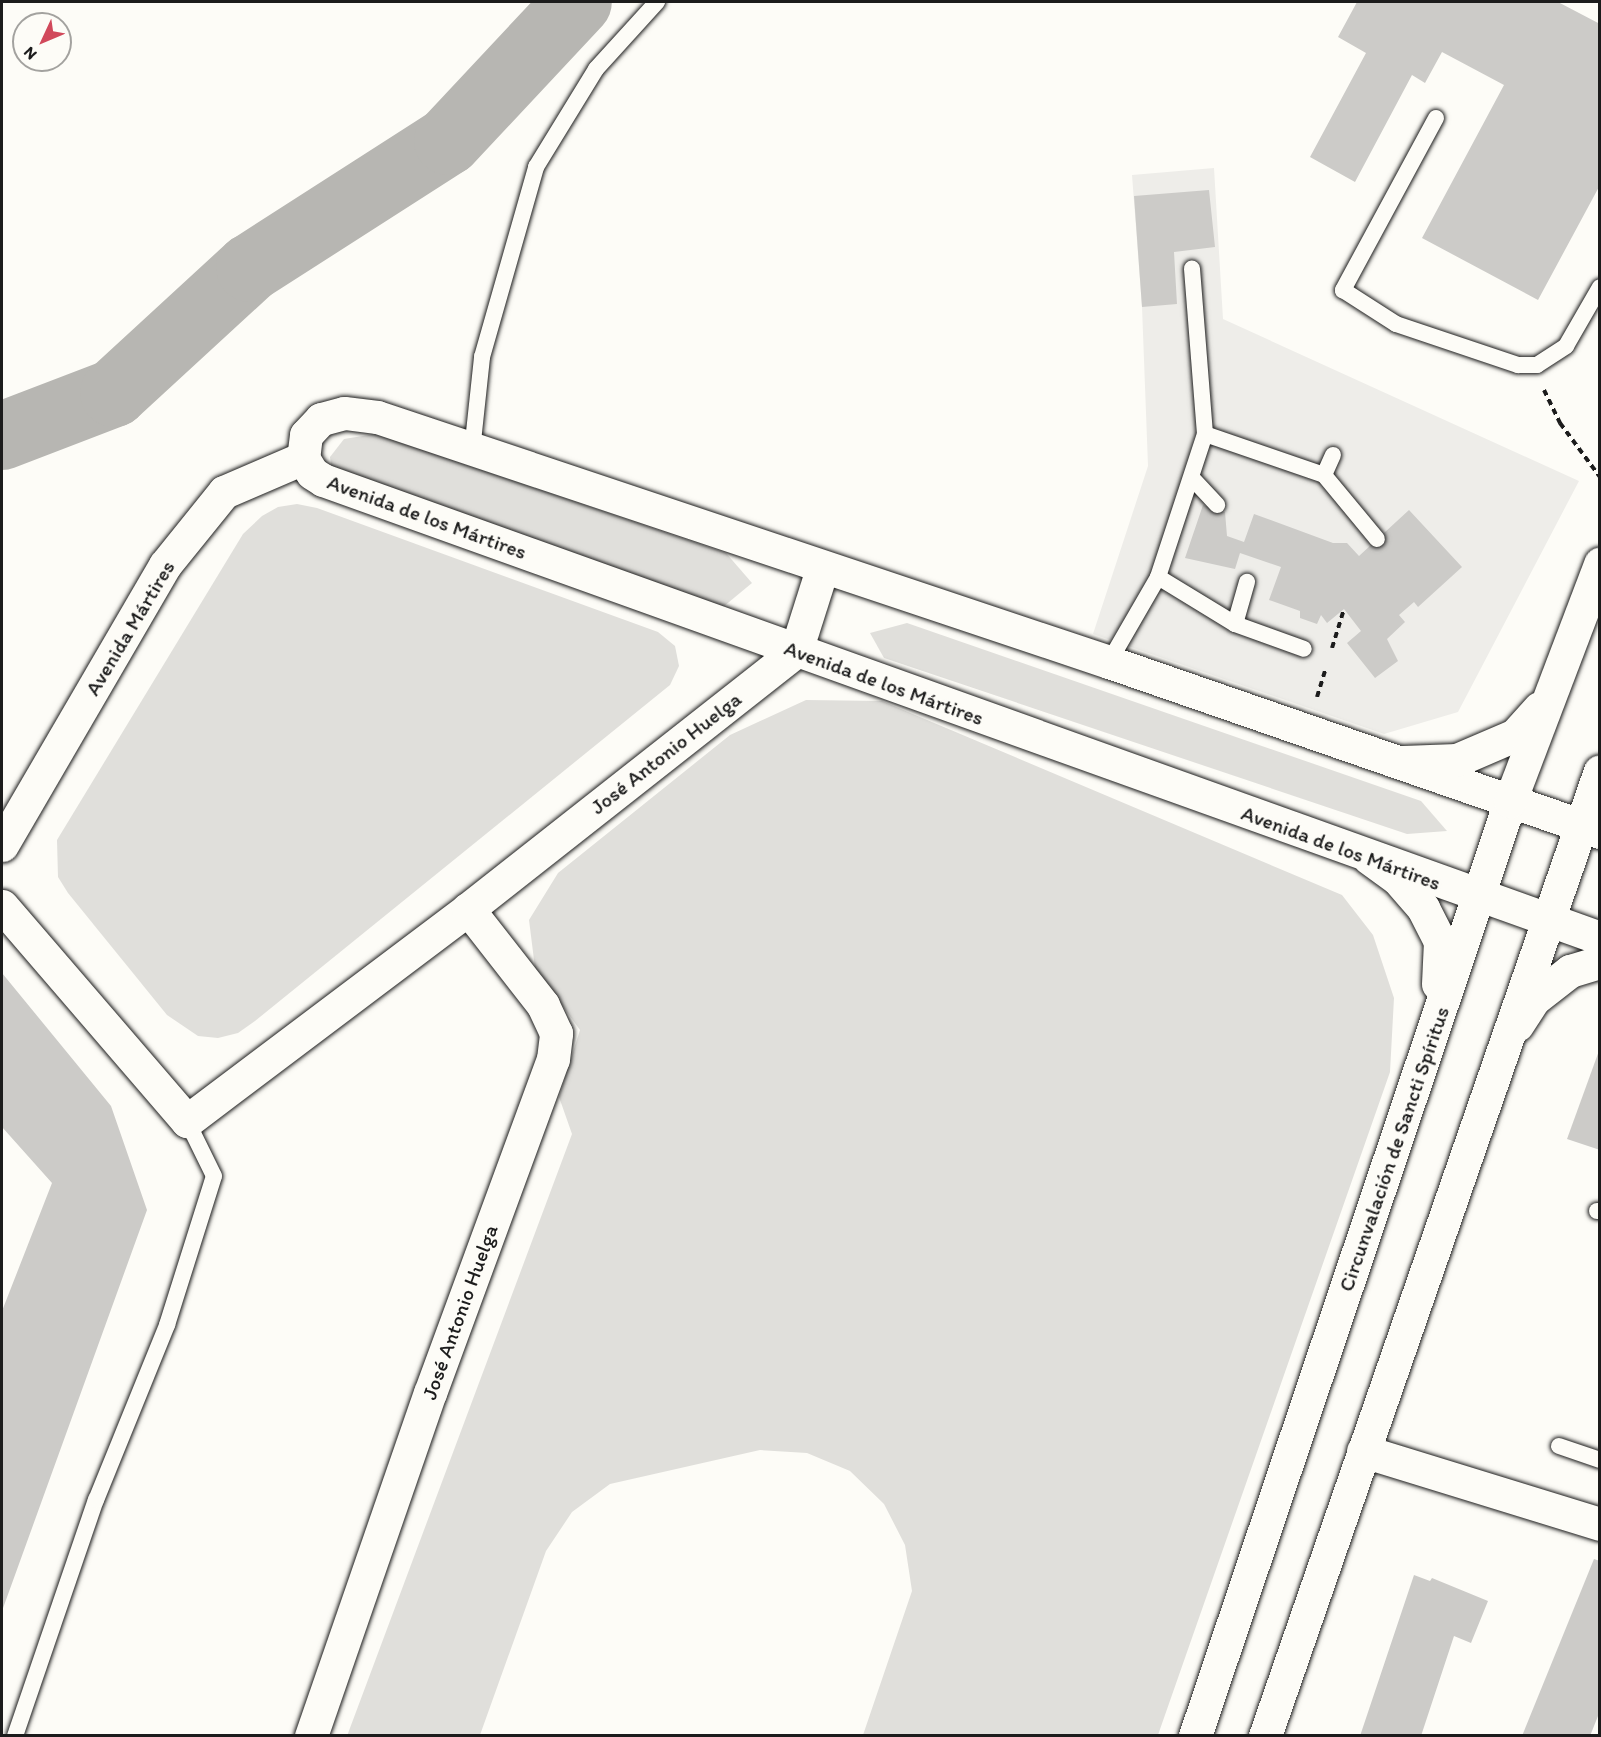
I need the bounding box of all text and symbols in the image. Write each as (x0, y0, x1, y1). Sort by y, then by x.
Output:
north arrow (12, 12, 72, 72)
text: N (20, 43, 41, 64)
street label: Avenida de los Mártires (324, 469, 530, 565)
street label: Avenida Mártires (80, 556, 180, 700)
street label: Avenida de los Mártires (781, 635, 987, 731)
street label: José Antonio Huelga (585, 686, 747, 820)
street label: Avenida de los Mártires (1238, 800, 1444, 896)
street label: Circunvalación de Sancti Spíritus (1333, 1004, 1455, 1294)
street label: José Antonio Huelga (417, 1221, 503, 1403)

